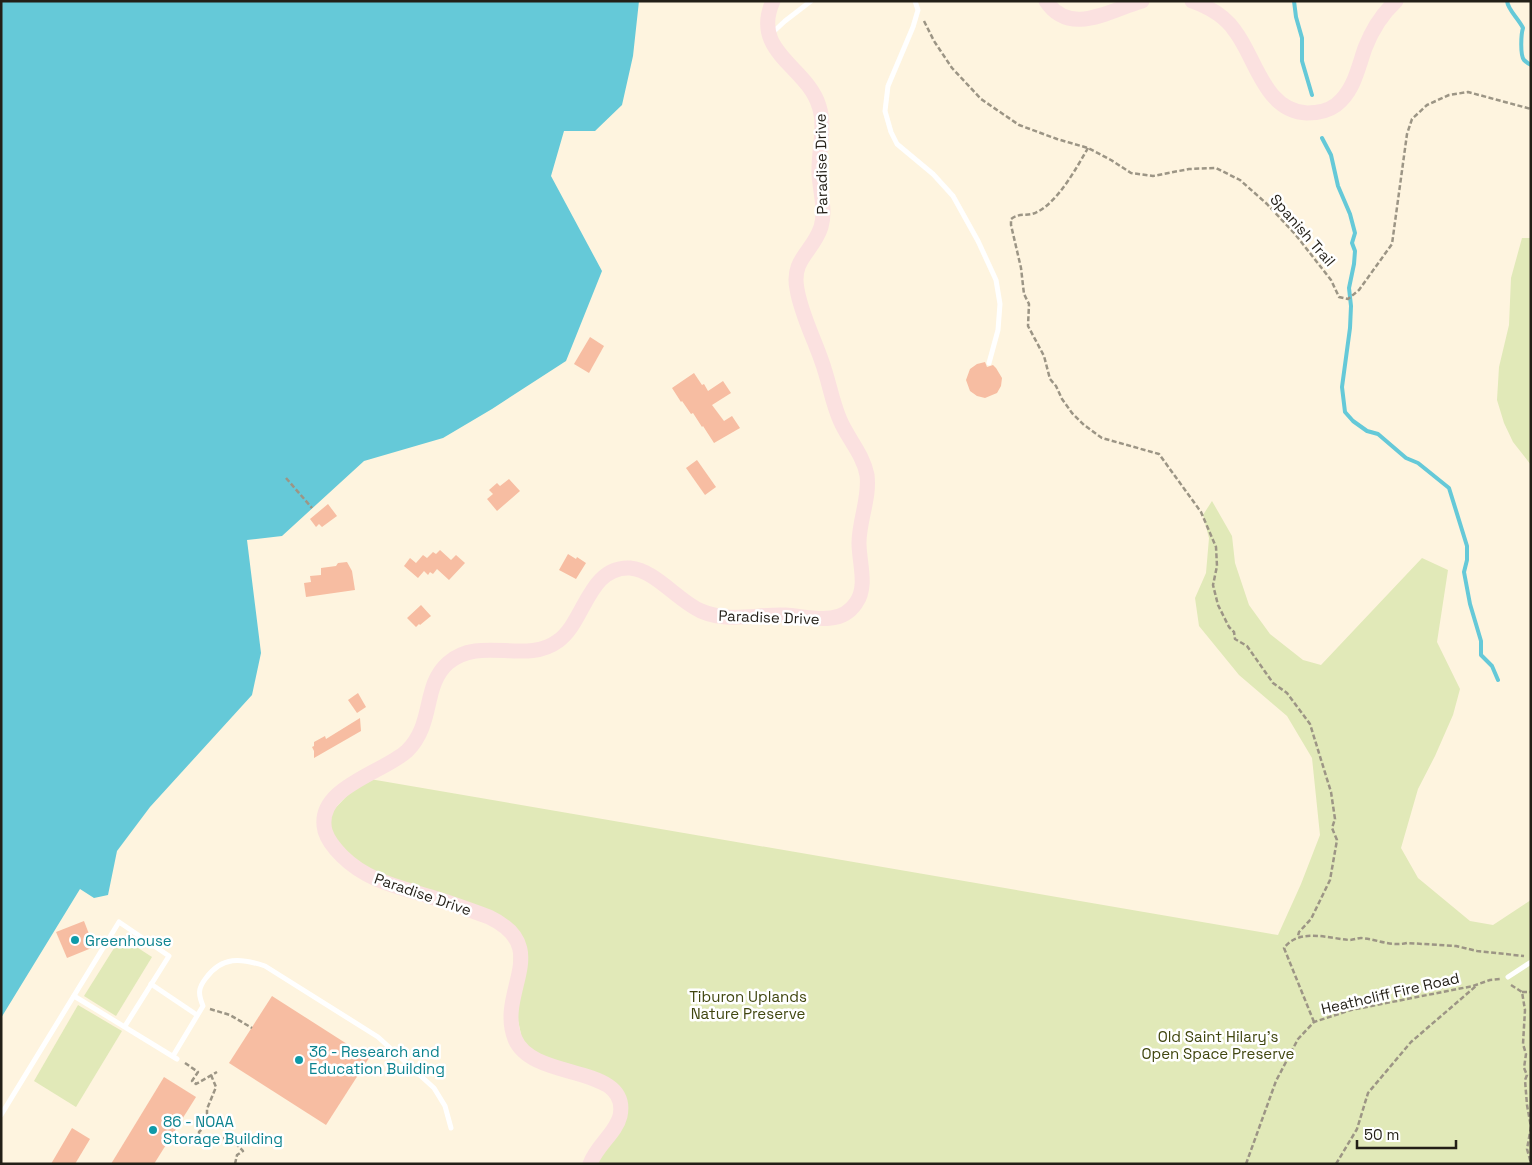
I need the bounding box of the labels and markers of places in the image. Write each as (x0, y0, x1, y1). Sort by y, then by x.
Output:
place label: Greenhouse (85, 931, 172, 950)
marker: Greenhouse (69, 934, 81, 946)
place label: 36 - Research and Education Building (309, 1042, 445, 1078)
marker: 36 - Research and Education Building (293, 1054, 305, 1066)
place label: 86 - NOAA Storage Building (163, 1112, 283, 1148)
marker: 86 - NOAA Storage Building (147, 1124, 159, 1136)

